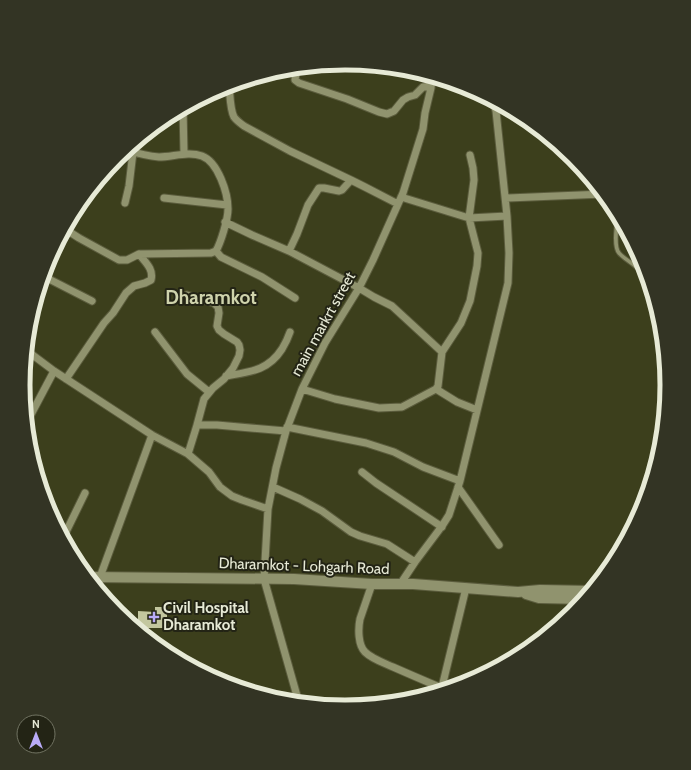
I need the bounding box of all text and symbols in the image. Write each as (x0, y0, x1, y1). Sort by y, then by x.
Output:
street label: main markrt street (287, 269, 359, 379)
district label: Dharamkot (165, 286, 257, 309)
street label: Dharamkot - Lohgarh Road (218, 554, 390, 578)
place label: Civil Hospital Dharamkot (163, 599, 249, 634)
marker: Civil Hospital Dharamkot (148, 611, 160, 623)
north arrow (16, 714, 56, 754)
text: N (32, 717, 40, 731)

